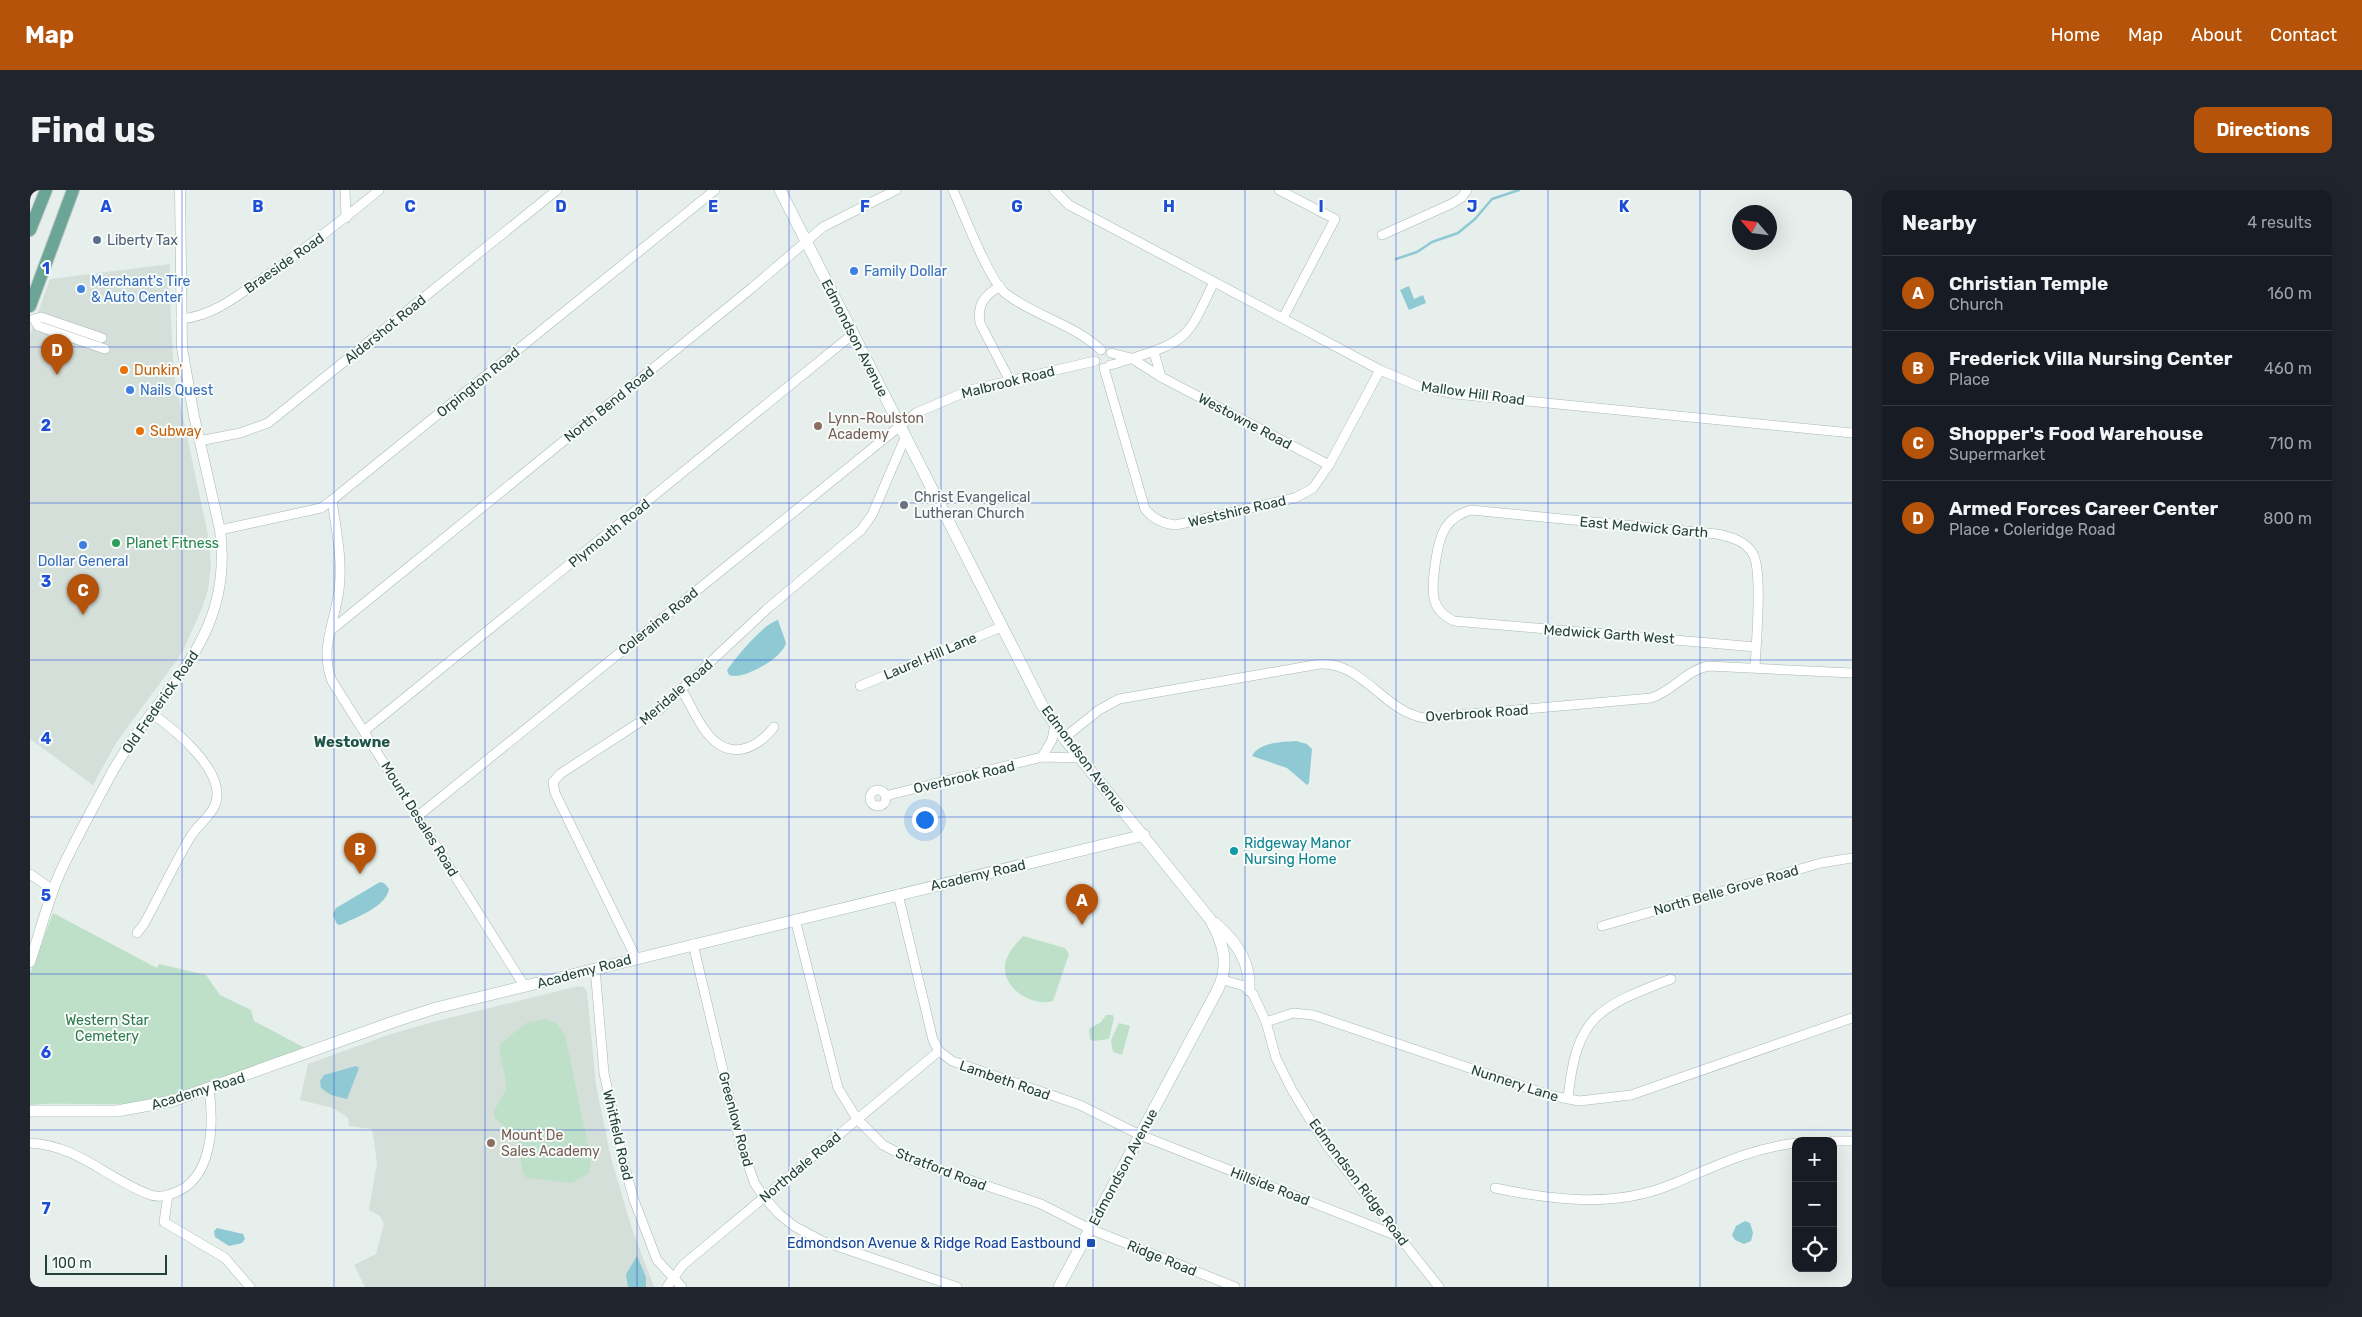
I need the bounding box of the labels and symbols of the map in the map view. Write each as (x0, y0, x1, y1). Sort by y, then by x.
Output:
text: A (100, 197, 112, 216)
text: B (252, 197, 264, 216)
text: C (404, 197, 416, 216)
text: D (555, 197, 567, 216)
text: E (708, 197, 718, 216)
text: F (860, 197, 870, 216)
text: G (1011, 197, 1023, 216)
text: H (1163, 197, 1175, 216)
text: I (1318, 197, 1324, 216)
text: J (1467, 197, 1477, 216)
text: K (1619, 197, 1630, 216)
north arrow (1732, 205, 1777, 250)
street label: Braeside Road (241, 230, 327, 297)
place label: Liberty Tax (107, 232, 178, 249)
marker: Liberty Tax (91, 234, 103, 246)
text: 1 (42, 259, 50, 278)
place label: Family Dollar (864, 263, 948, 280)
marker: Family Dollar (848, 265, 860, 277)
place label: Merchant's Tire & Auto Center (91, 273, 191, 306)
street label: Edmondson Avenue (818, 277, 892, 400)
marker: Merchant's Tire & Auto Center (75, 283, 87, 295)
street label: Aldershot Road (341, 291, 430, 367)
pin: D (41, 334, 73, 375)
street label: Orpington Road (433, 344, 523, 421)
place label: Dunkin' (134, 362, 182, 379)
street label: North Bend Road (561, 363, 658, 446)
street label: Malbrook Road (960, 363, 1057, 402)
marker: Dunkin' (118, 364, 130, 376)
street label: Mallow Hill Road (1420, 378, 1526, 409)
place label: Nails Quest (140, 382, 214, 399)
marker: Nails Quest (124, 384, 136, 396)
street label: Westowne Road (1195, 390, 1294, 453)
place label: Lynn-Roulston Academy (828, 410, 924, 443)
text: 2 (41, 416, 51, 435)
marker: Lynn-Roulston Academy (812, 420, 824, 432)
place label: Subway (150, 423, 202, 440)
marker: Subway (134, 425, 146, 437)
place label: Christ Evangelical Lutheran Church (914, 489, 1030, 522)
street label: Westshire Road (1186, 492, 1288, 531)
street label: Plymouth Road (565, 495, 653, 571)
marker: Christ Evangelical Lutheran Church (898, 499, 910, 511)
street label: East Medwick Garth (1579, 513, 1709, 542)
place label: Planet Fitness (126, 535, 219, 552)
marker: Planet Fitness (110, 537, 122, 549)
marker: Dollar General (77, 539, 89, 551)
place label: Dollar General (38, 553, 128, 570)
text: 3 (41, 572, 51, 591)
pin: C (67, 574, 99, 615)
street label: Coleraine Road (615, 584, 702, 659)
street label: Medwick Garth West (1543, 621, 1676, 648)
street label: Laurel Hill Lane (881, 629, 979, 684)
street label: Old Frederick Road (118, 647, 202, 757)
street label: Meridale Road (636, 656, 716, 729)
street label: Overbrook Road (1425, 701, 1529, 726)
street label: Edmondson Avenue (1038, 702, 1130, 816)
text: 4 (41, 729, 52, 748)
district label: Westowne (314, 733, 390, 751)
street label: Overbrook Road (912, 758, 1016, 797)
street label: Mount Desales Road (377, 759, 462, 880)
your location (912, 807, 938, 833)
pin: B (344, 833, 376, 874)
place label: Ridgeway Manor Nursing Home (1244, 835, 1352, 868)
marker: Ridgeway Manor Nursing Home (1228, 845, 1240, 857)
street label: Academy Road (929, 856, 1027, 895)
street label: North Belle Grove Road (1652, 862, 1801, 919)
pin: A (1066, 884, 1098, 925)
text: 5 (41, 886, 51, 905)
street label: Academy Road (535, 951, 633, 992)
park label: Western Star Cemetery (65, 1012, 150, 1045)
text: 6 (41, 1043, 51, 1062)
street label: Lambeth Road (957, 1057, 1052, 1104)
street label: Nunnery Lane (1469, 1061, 1561, 1106)
street label: Academy Road (149, 1069, 247, 1114)
street label: Greenlow Road (715, 1070, 756, 1168)
street label: Whitfield Road (599, 1088, 636, 1182)
street label: Edmondson Avenue (1085, 1106, 1161, 1229)
street label: Edmondson Ridge Road (1305, 1115, 1412, 1249)
place label: Mount De Sales Academy (501, 1127, 600, 1160)
street label: Northdale Road (756, 1128, 844, 1206)
marker: Mount De Sales Academy (485, 1137, 497, 1149)
street label: Stratford Road (893, 1144, 989, 1195)
street label: Hillside Road (1228, 1164, 1312, 1209)
text: 7 (41, 1199, 51, 1218)
place label: Edmondson Avenue & Ridge Road Eastbound (787, 1235, 1081, 1252)
marker: Edmondson Avenue & Ridge Road Eastbound (1085, 1237, 1097, 1249)
street label: Ridge Road (1124, 1237, 1199, 1280)
scale bar (45, 1252, 168, 1275)

